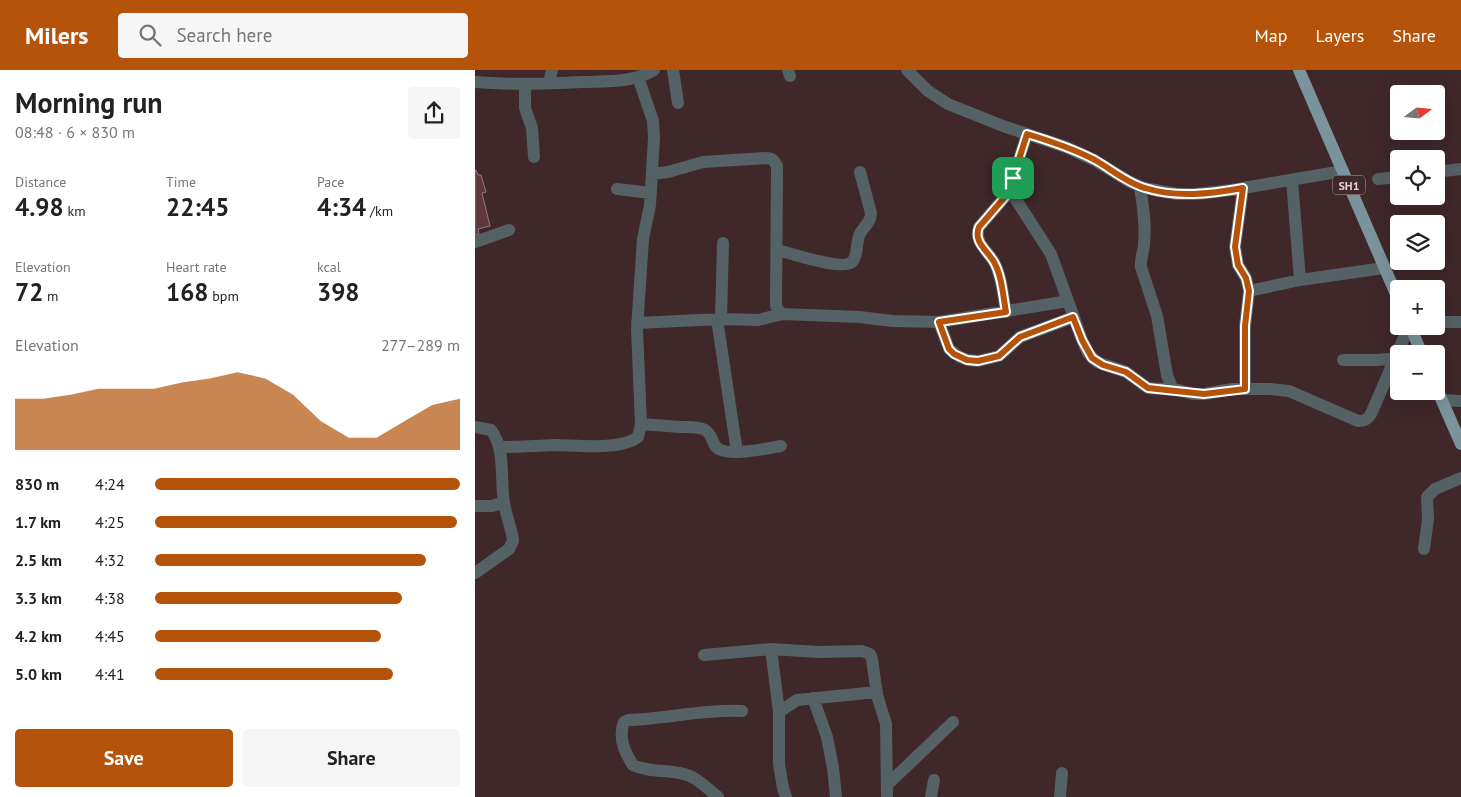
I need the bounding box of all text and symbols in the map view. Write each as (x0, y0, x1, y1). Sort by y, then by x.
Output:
search box (118, 13, 468, 58)
text: Milers (25, 20, 88, 51)
icon: search (136, 21, 164, 49)
text: Search here (176, 23, 272, 47)
text: Map (1255, 24, 1287, 47)
text: Layers (1315, 24, 1364, 47)
text: Share (1392, 24, 1436, 47)
text: Morning run (15, 84, 163, 121)
north arrow (1390, 85, 1445, 140)
map controls (1390, 85, 1445, 400)
button: share (408, 87, 460, 139)
text: 08:48 · 6 × 830 m (15, 122, 135, 142)
button: locate (1390, 150, 1445, 205)
pin (992, 157, 1034, 199)
icon: arrive (999, 164, 1027, 192)
text: Distance (15, 173, 66, 191)
text: Time (166, 173, 196, 191)
text: Pace (317, 173, 344, 191)
road number: SH1 (1333, 176, 1365, 194)
text: 4.98 (15, 191, 64, 223)
text: 22:45 (166, 191, 229, 223)
text: 4:34 (317, 191, 366, 223)
text: km (64, 202, 86, 220)
text: /km (366, 202, 393, 220)
button: layers (1390, 215, 1445, 270)
text: Elevation (15, 258, 71, 276)
text: Heart rate (166, 258, 227, 276)
text: kcal (317, 258, 341, 276)
text: 72 (15, 276, 43, 308)
text: 168 (166, 276, 209, 308)
text: 398 (317, 276, 360, 308)
button: + (1390, 280, 1445, 335)
text: m (43, 287, 58, 305)
text: bpm (209, 287, 239, 305)
text: Elevation (15, 335, 79, 355)
text: 277–289 m (381, 335, 460, 355)
button: − (1390, 345, 1445, 400)
text: 830 m (15, 474, 59, 494)
text: 4:24 (95, 474, 125, 494)
text: 1.7 km (15, 512, 61, 532)
text: 4:25 (95, 512, 125, 532)
text: 2.5 km (15, 550, 62, 570)
text: 4:32 (95, 550, 125, 570)
text: 3.3 km (15, 588, 62, 608)
text: 4:38 (95, 588, 125, 608)
text: 4.2 km (15, 626, 62, 646)
text: 4:45 (95, 626, 125, 646)
text: 5.0 km (15, 664, 62, 684)
text: 4:41 (95, 664, 125, 684)
button: Save (15, 729, 233, 787)
button: Share (243, 729, 460, 787)

